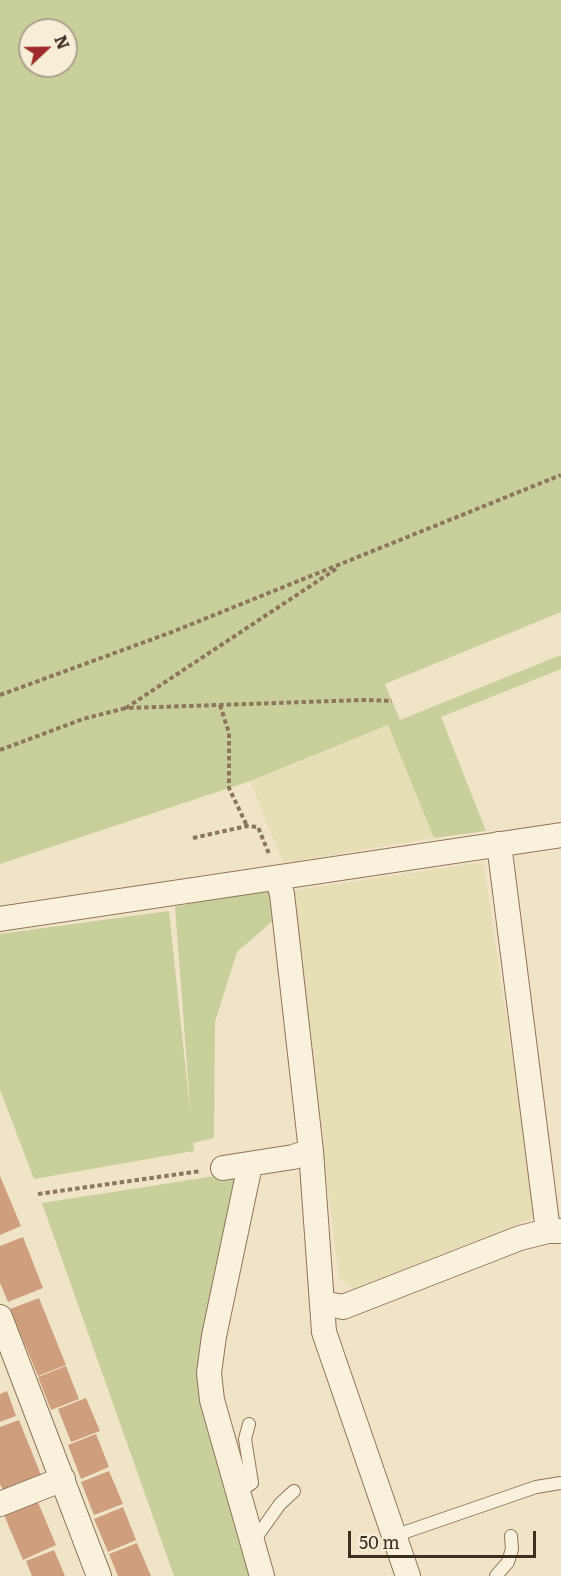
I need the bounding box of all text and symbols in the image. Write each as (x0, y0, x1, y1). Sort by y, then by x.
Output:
north arrow (18, 18, 78, 78)
text: N (49, 31, 76, 53)
scale bar (351, 1519, 538, 1557)
text: 50 m (359, 1528, 400, 1555)

